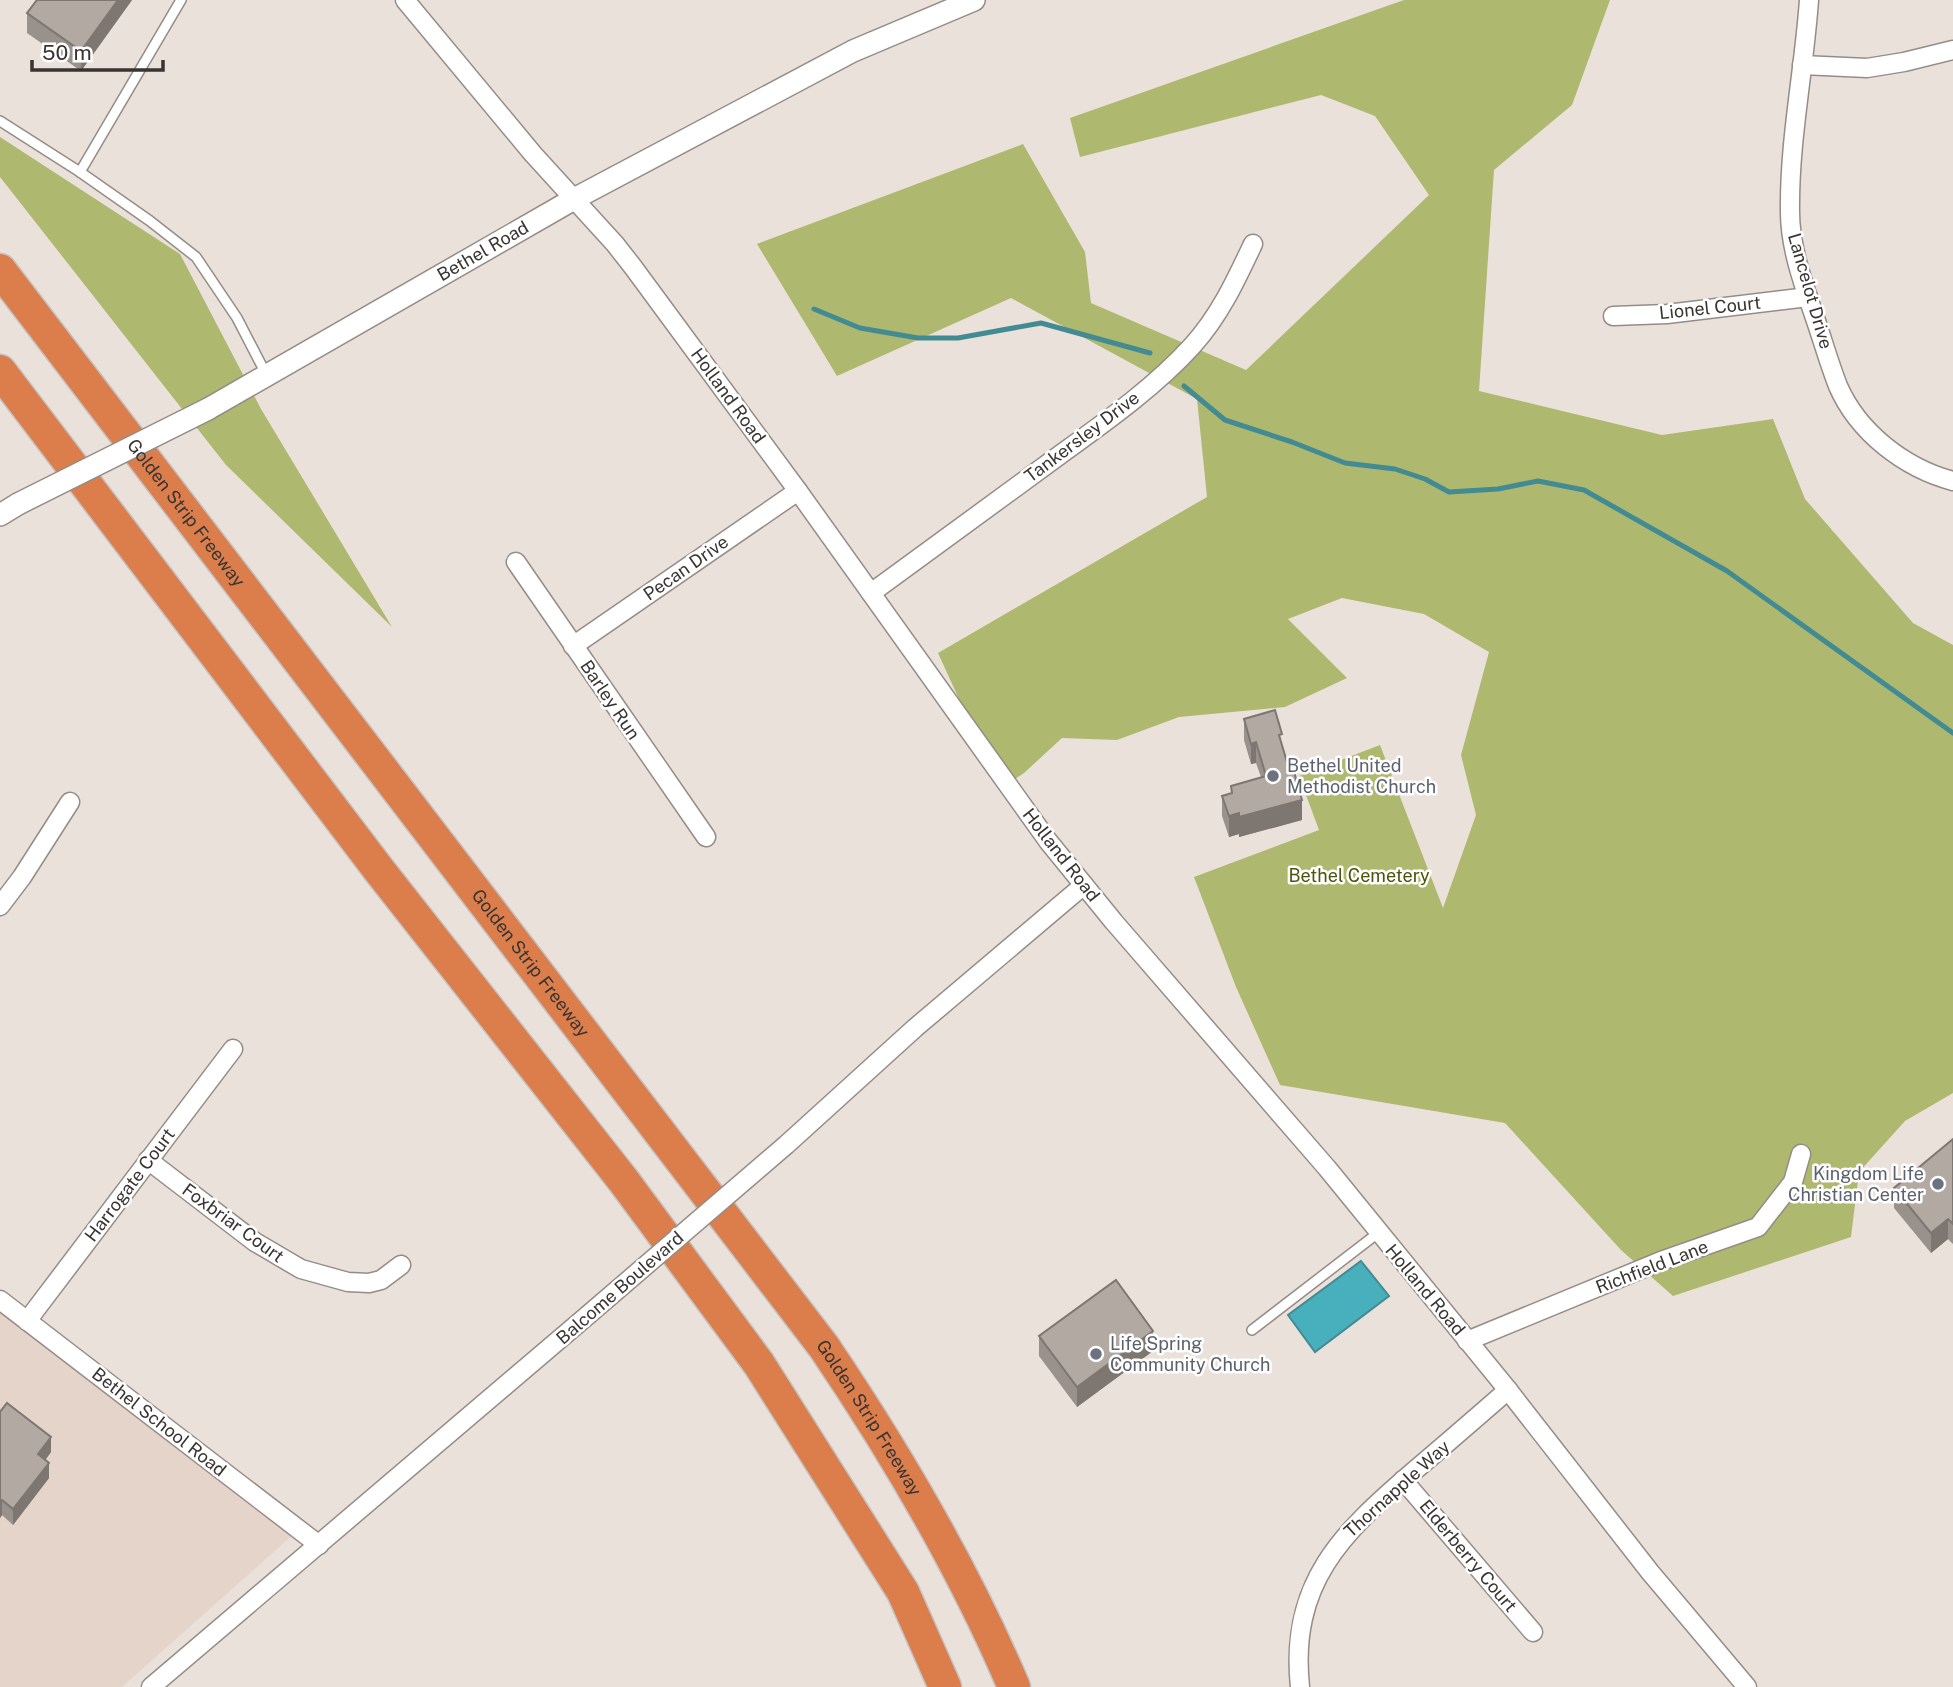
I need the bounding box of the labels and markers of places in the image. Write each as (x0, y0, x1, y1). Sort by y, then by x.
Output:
place label: Bethel United Methodist Church (1287, 755, 1436, 797)
marker: Bethel United Methodist Church (1265, 768, 1281, 784)
place label: Kingdom Life Christian Center (1788, 1163, 1924, 1205)
marker: Kingdom Life Christian Center (1930, 1176, 1946, 1192)
place label: Life Spring Community Church (1110, 1333, 1270, 1375)
marker: Life Spring Community Church (1088, 1346, 1104, 1362)

